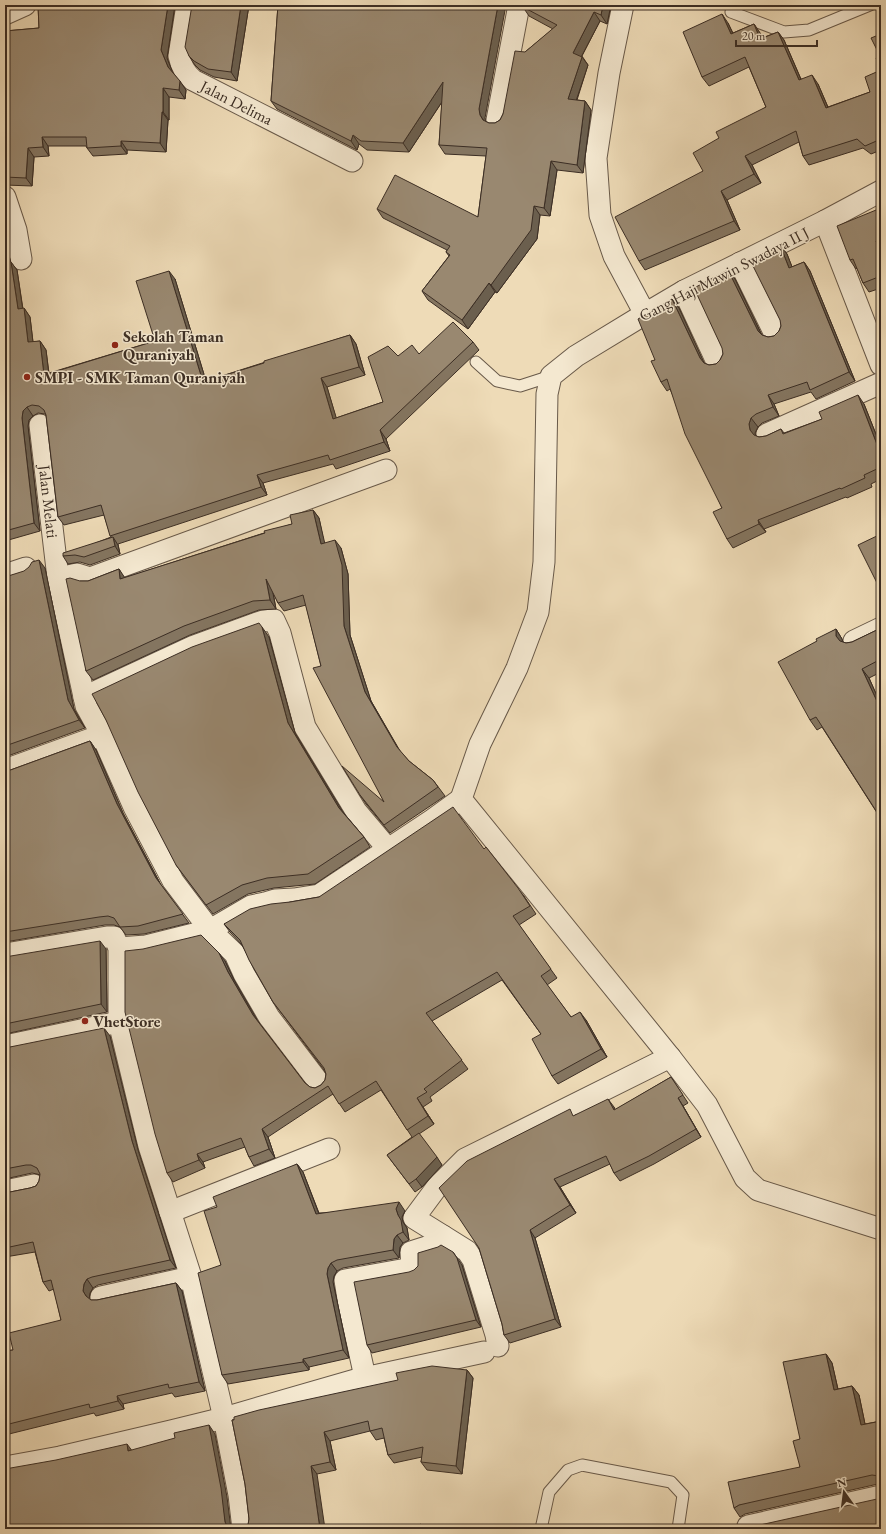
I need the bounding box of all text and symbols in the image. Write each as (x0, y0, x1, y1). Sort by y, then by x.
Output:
scale bar (736, 22, 817, 48)
text: 20 m (742, 28, 766, 44)
street label: Jalan Delima (195, 74, 277, 130)
street label: Gang Haji Mawin Swadaya II J (635, 222, 813, 326)
place label: Sekolah Taman Quraniyah (123, 326, 224, 365)
marker: Sekolah Taman Quraniyah (110, 340, 120, 350)
place label: SMPI - SMK Taman Quraniyah (35, 367, 245, 388)
marker: SMPI - SMK Taman Quraniyah (22, 372, 32, 382)
street label: Jalan Melati (34, 462, 64, 539)
place label: VhetStore (93, 1011, 161, 1032)
marker: VhetStore (80, 1016, 90, 1026)
north arrow (824, 1472, 864, 1512)
text: N (836, 1474, 848, 1490)

